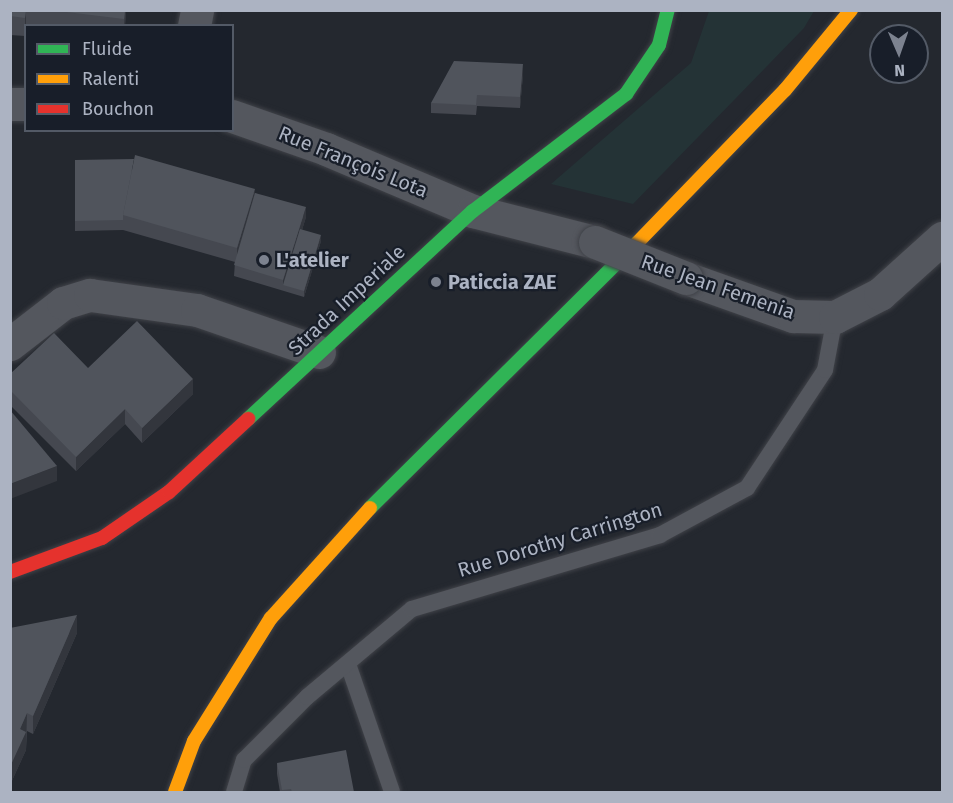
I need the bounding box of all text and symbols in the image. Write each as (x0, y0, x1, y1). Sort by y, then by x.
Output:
legend (24, 24, 234, 132)
north arrow (869, 24, 929, 84)
text: Fluide (82, 38, 132, 60)
text: N (894, 61, 905, 80)
text: Ralenti (82, 68, 139, 90)
text: Bouchon (82, 98, 154, 120)
street label: Rue François Lota (275, 121, 431, 203)
street label: Strada Imperiale (284, 240, 410, 360)
place label: L'atelier (276, 248, 349, 272)
street label: Rue Jean Femenia (638, 249, 798, 325)
marker: L'atelier (257, 253, 271, 267)
place label: Paticcia ZAE (448, 270, 557, 294)
marker: Paticcia ZAE (429, 275, 443, 289)
street label: Rue Dorothy Carrington (455, 497, 665, 583)

